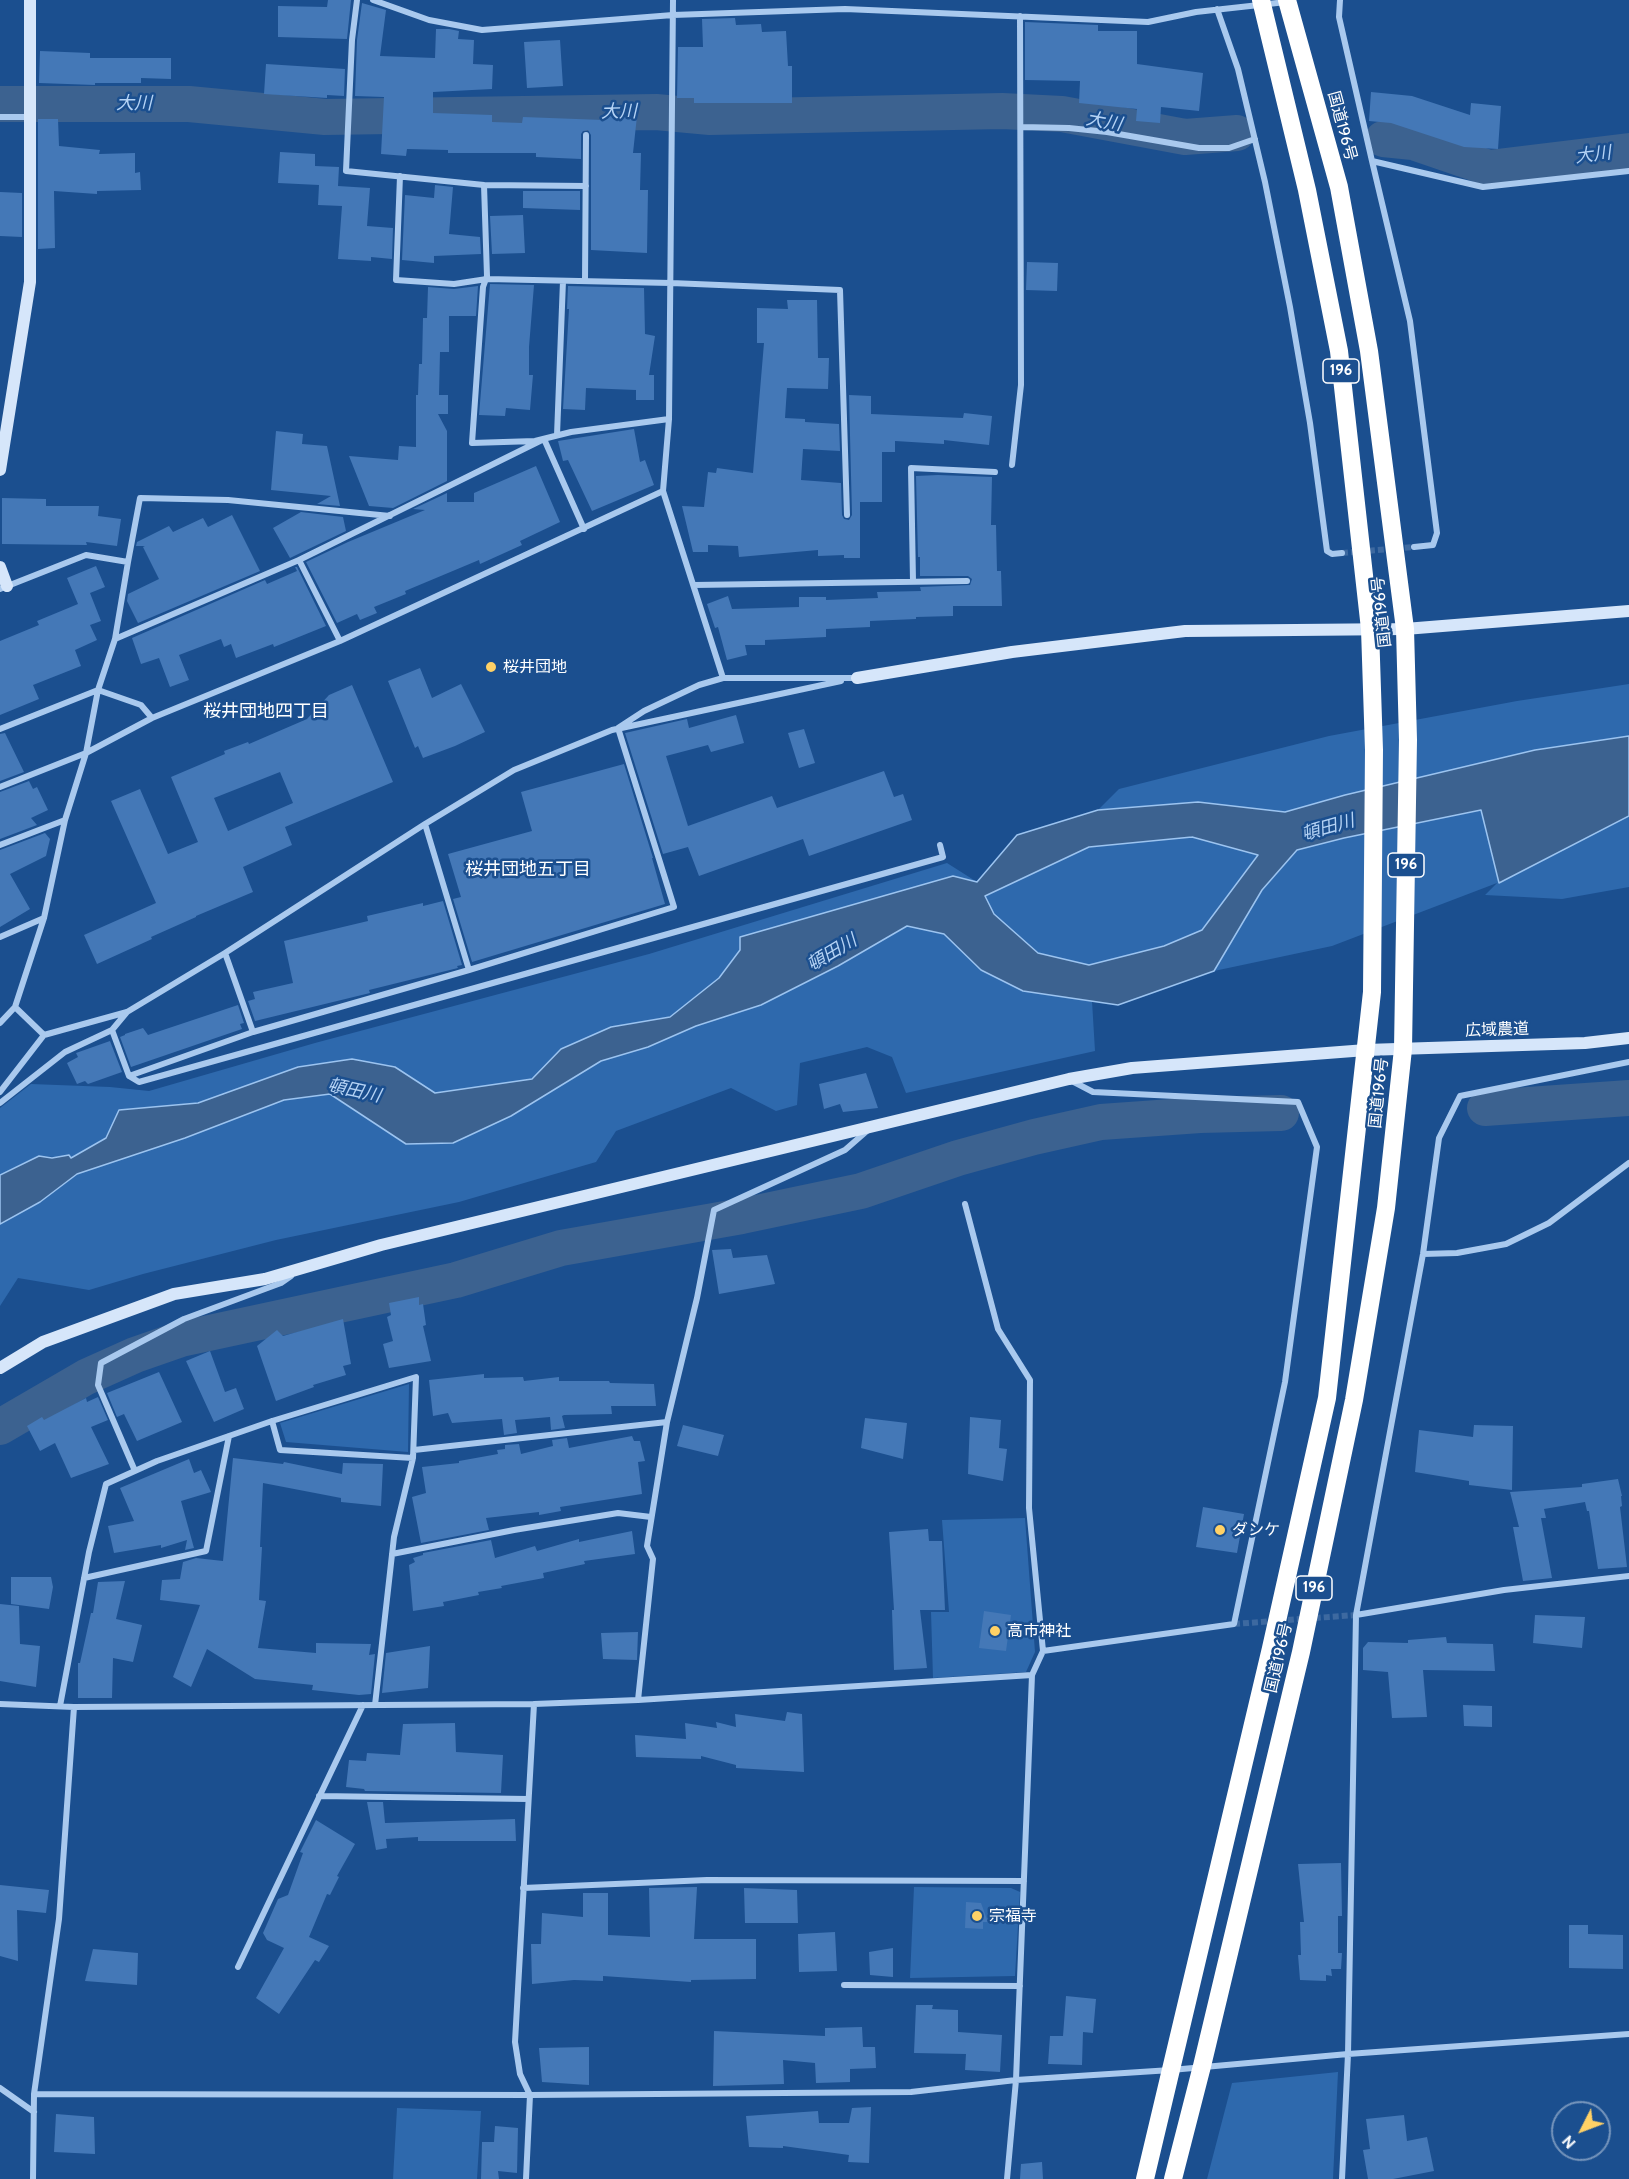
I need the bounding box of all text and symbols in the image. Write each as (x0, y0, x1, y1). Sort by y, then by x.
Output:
street label: 国道196号 (1323, 89, 1361, 163)
water label: 大川 (116, 93, 152, 115)
water label: 大川 (601, 101, 637, 123)
water label: 大川 (1084, 108, 1124, 136)
water label: 大川 (1574, 142, 1612, 168)
road number: 196 (1323, 359, 1359, 383)
street label: 国道196号 (1369, 575, 1395, 649)
place label: 桜井団地 (503, 657, 567, 677)
marker: 桜井団地 (484, 660, 498, 674)
district label: 桜井団地四丁目 (203, 701, 329, 723)
water label: 頓田川 (1299, 810, 1357, 846)
road number: 196 (1388, 853, 1424, 877)
district label: 桜井団地五丁目 (465, 859, 591, 881)
water label: 頓田川 (803, 930, 861, 976)
street label: 広域農道 (1465, 1019, 1529, 1041)
street label: 国道196号 (1366, 1056, 1392, 1130)
water label: 頓田川 (325, 1075, 383, 1107)
place label: ダンケ (1232, 1520, 1280, 1540)
marker: ダンケ (1213, 1523, 1227, 1537)
road number: 196 (1296, 1576, 1332, 1600)
place label: 高市神社 (1007, 1621, 1071, 1641)
street label: 国道196号 (1262, 1621, 1296, 1695)
marker: 高市神社 (988, 1624, 1002, 1638)
place label: 宗福寺 (989, 1906, 1037, 1926)
marker: 宗福寺 (970, 1909, 984, 1923)
north arrow (1551, 2101, 1611, 2161)
text: N (1558, 2131, 1580, 2153)

